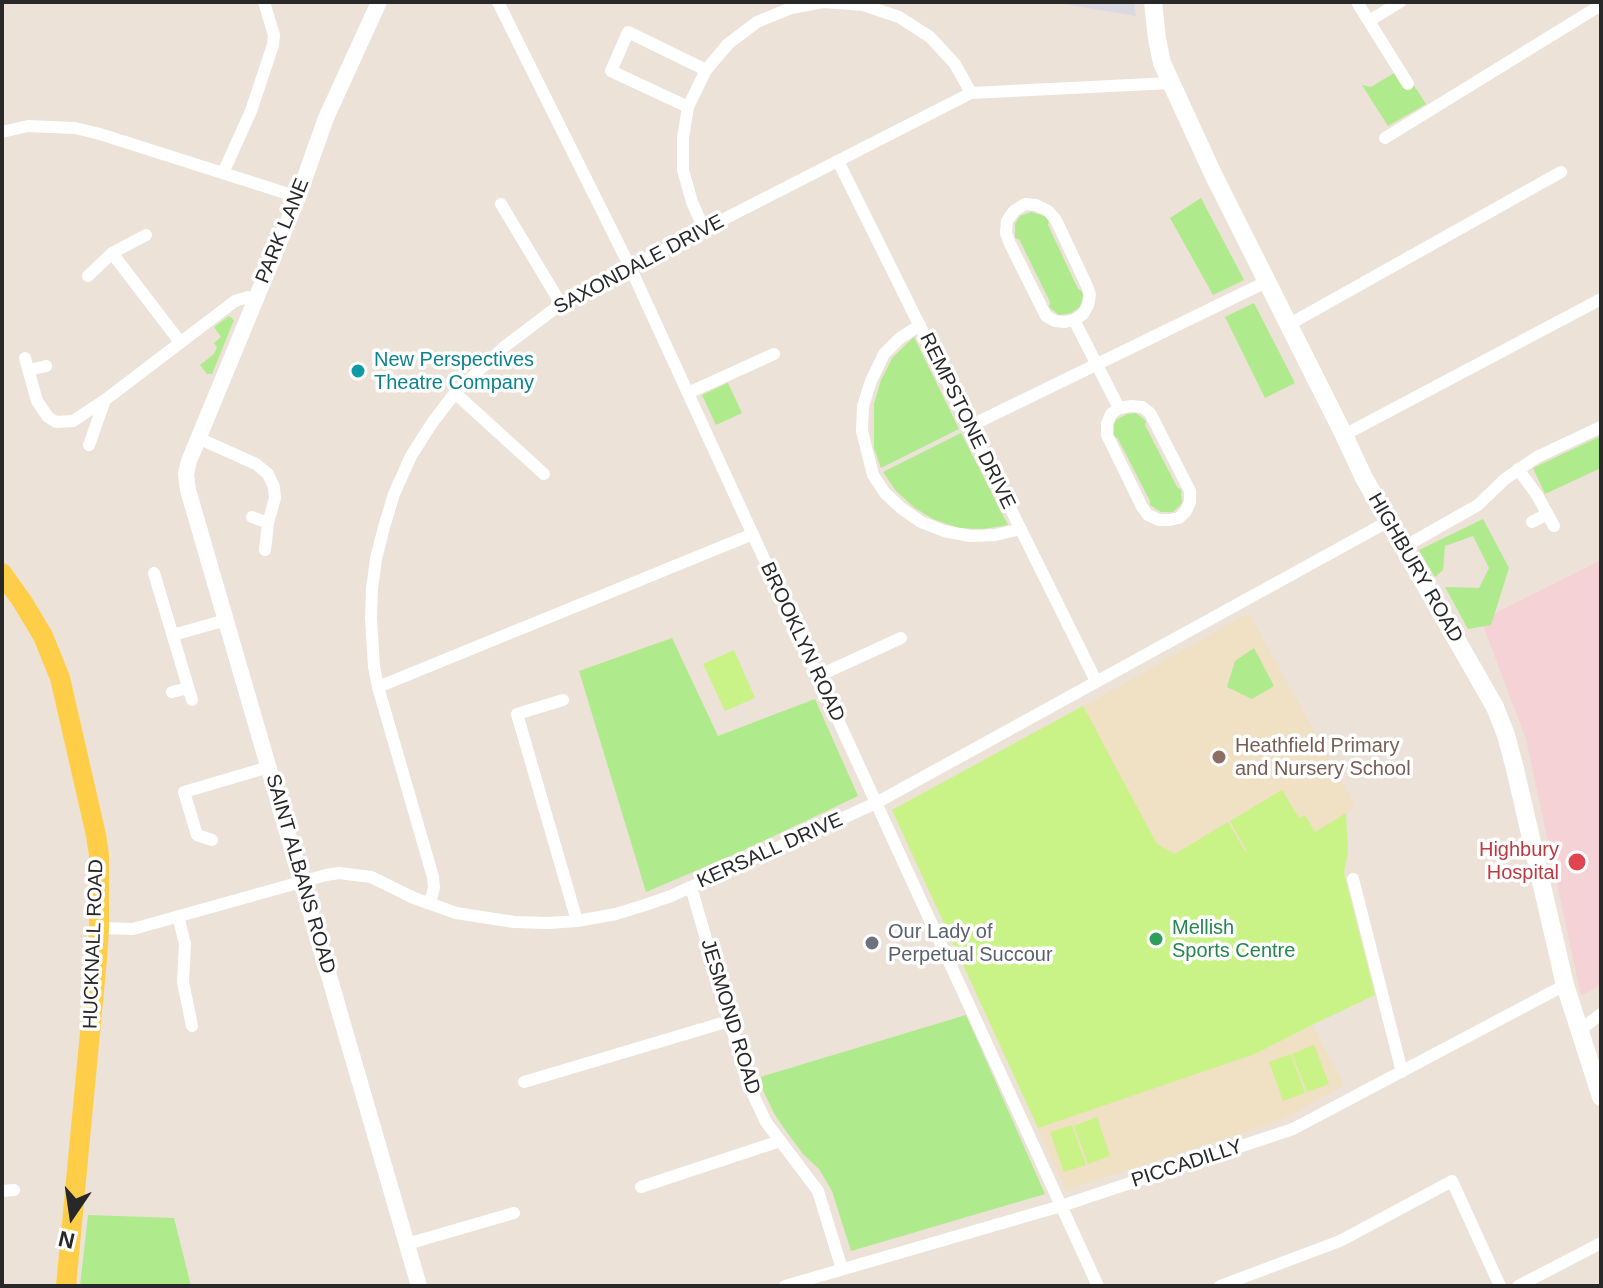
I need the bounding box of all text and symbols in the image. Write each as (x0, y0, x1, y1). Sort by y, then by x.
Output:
street label: PARK LANE (251, 175, 315, 287)
street label: SAXONDALE DRIVE (550, 210, 728, 320)
street label: REMPSTONE DRIVE (914, 329, 1020, 513)
place label: New Perspectives Theatre Company (374, 348, 534, 395)
marker: New Perspectives Theatre Company (349, 362, 367, 380)
street label: HIGHBURY ROAD (1362, 489, 1468, 647)
street label: BROOKLYN ROAD (755, 559, 849, 725)
place label: Heathfield Primary and Nursery School (1235, 734, 1411, 781)
marker: Heathfield Primary and Nursery School (1210, 748, 1228, 766)
street label: SAINT ALBANS ROAD (260, 771, 340, 977)
street label: KERSALL DRIVE (694, 808, 846, 894)
place label: Highbury Hospital (1479, 838, 1559, 885)
marker: Highbury Hospital (1566, 851, 1588, 873)
street label: HUCKNALL ROAD (79, 859, 109, 1029)
place label: Mellish Sports Centre (1172, 916, 1295, 963)
place label: Our Lady of Perpetual Succour (888, 920, 1053, 967)
marker: Mellish Sports Centre (1147, 930, 1165, 948)
marker: Our Lady of Perpetual Succour (863, 934, 881, 952)
street label: JESMOND ROAD (695, 936, 765, 1098)
street label: PICCADILLY (1128, 1135, 1246, 1193)
north arrow (32, 1176, 112, 1256)
text: N (56, 1226, 77, 1254)

